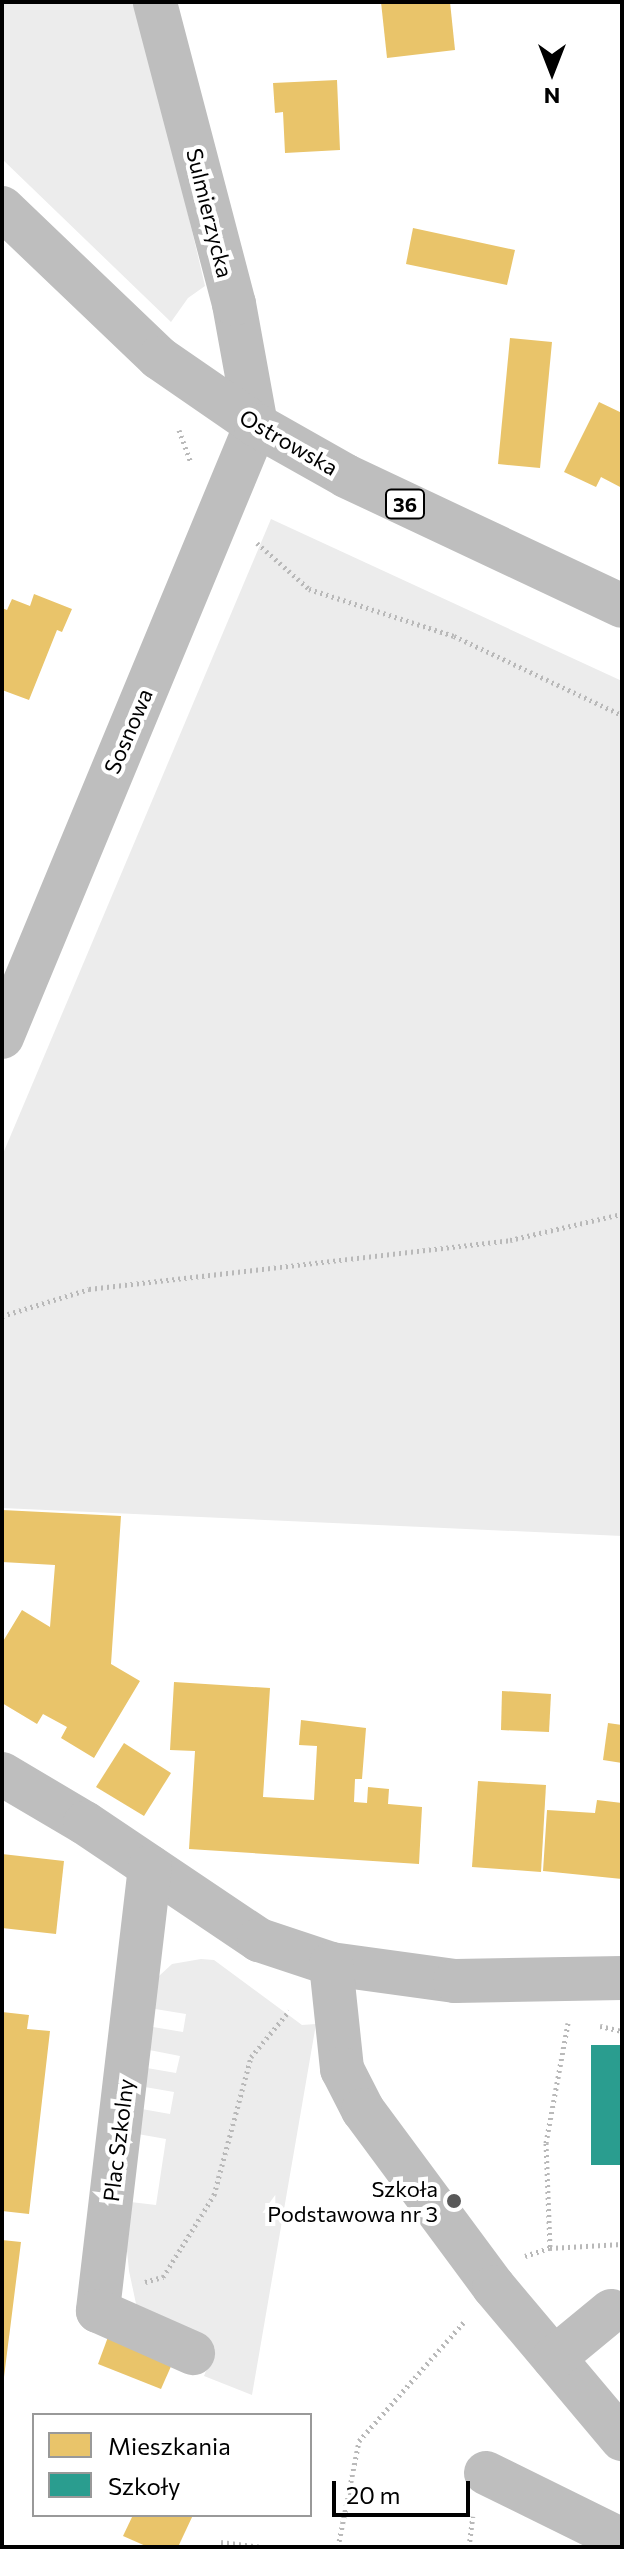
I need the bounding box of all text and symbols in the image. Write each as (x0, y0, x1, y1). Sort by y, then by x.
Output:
north arrow (512, 32, 592, 112)
text: N (544, 83, 560, 110)
street label: Sulmierzycka (181, 146, 239, 280)
street label: Ostrowska (235, 403, 343, 481)
road number: 36 (385, 488, 425, 520)
street label: Sosnowa (98, 684, 158, 778)
street label: Plac Szkolny (97, 2077, 139, 2203)
place label: Szkoła Podstawowa nr 3 (267, 2175, 438, 2226)
marker: Szkoła Podstawowa nr 3 (445, 2192, 463, 2210)
legend (32, 2413, 312, 2517)
text: Mieszkania (108, 2431, 231, 2460)
scale bar (336, 2465, 474, 2515)
text: Szkoły (108, 2471, 180, 2500)
text: 20 m (346, 2480, 400, 2509)

